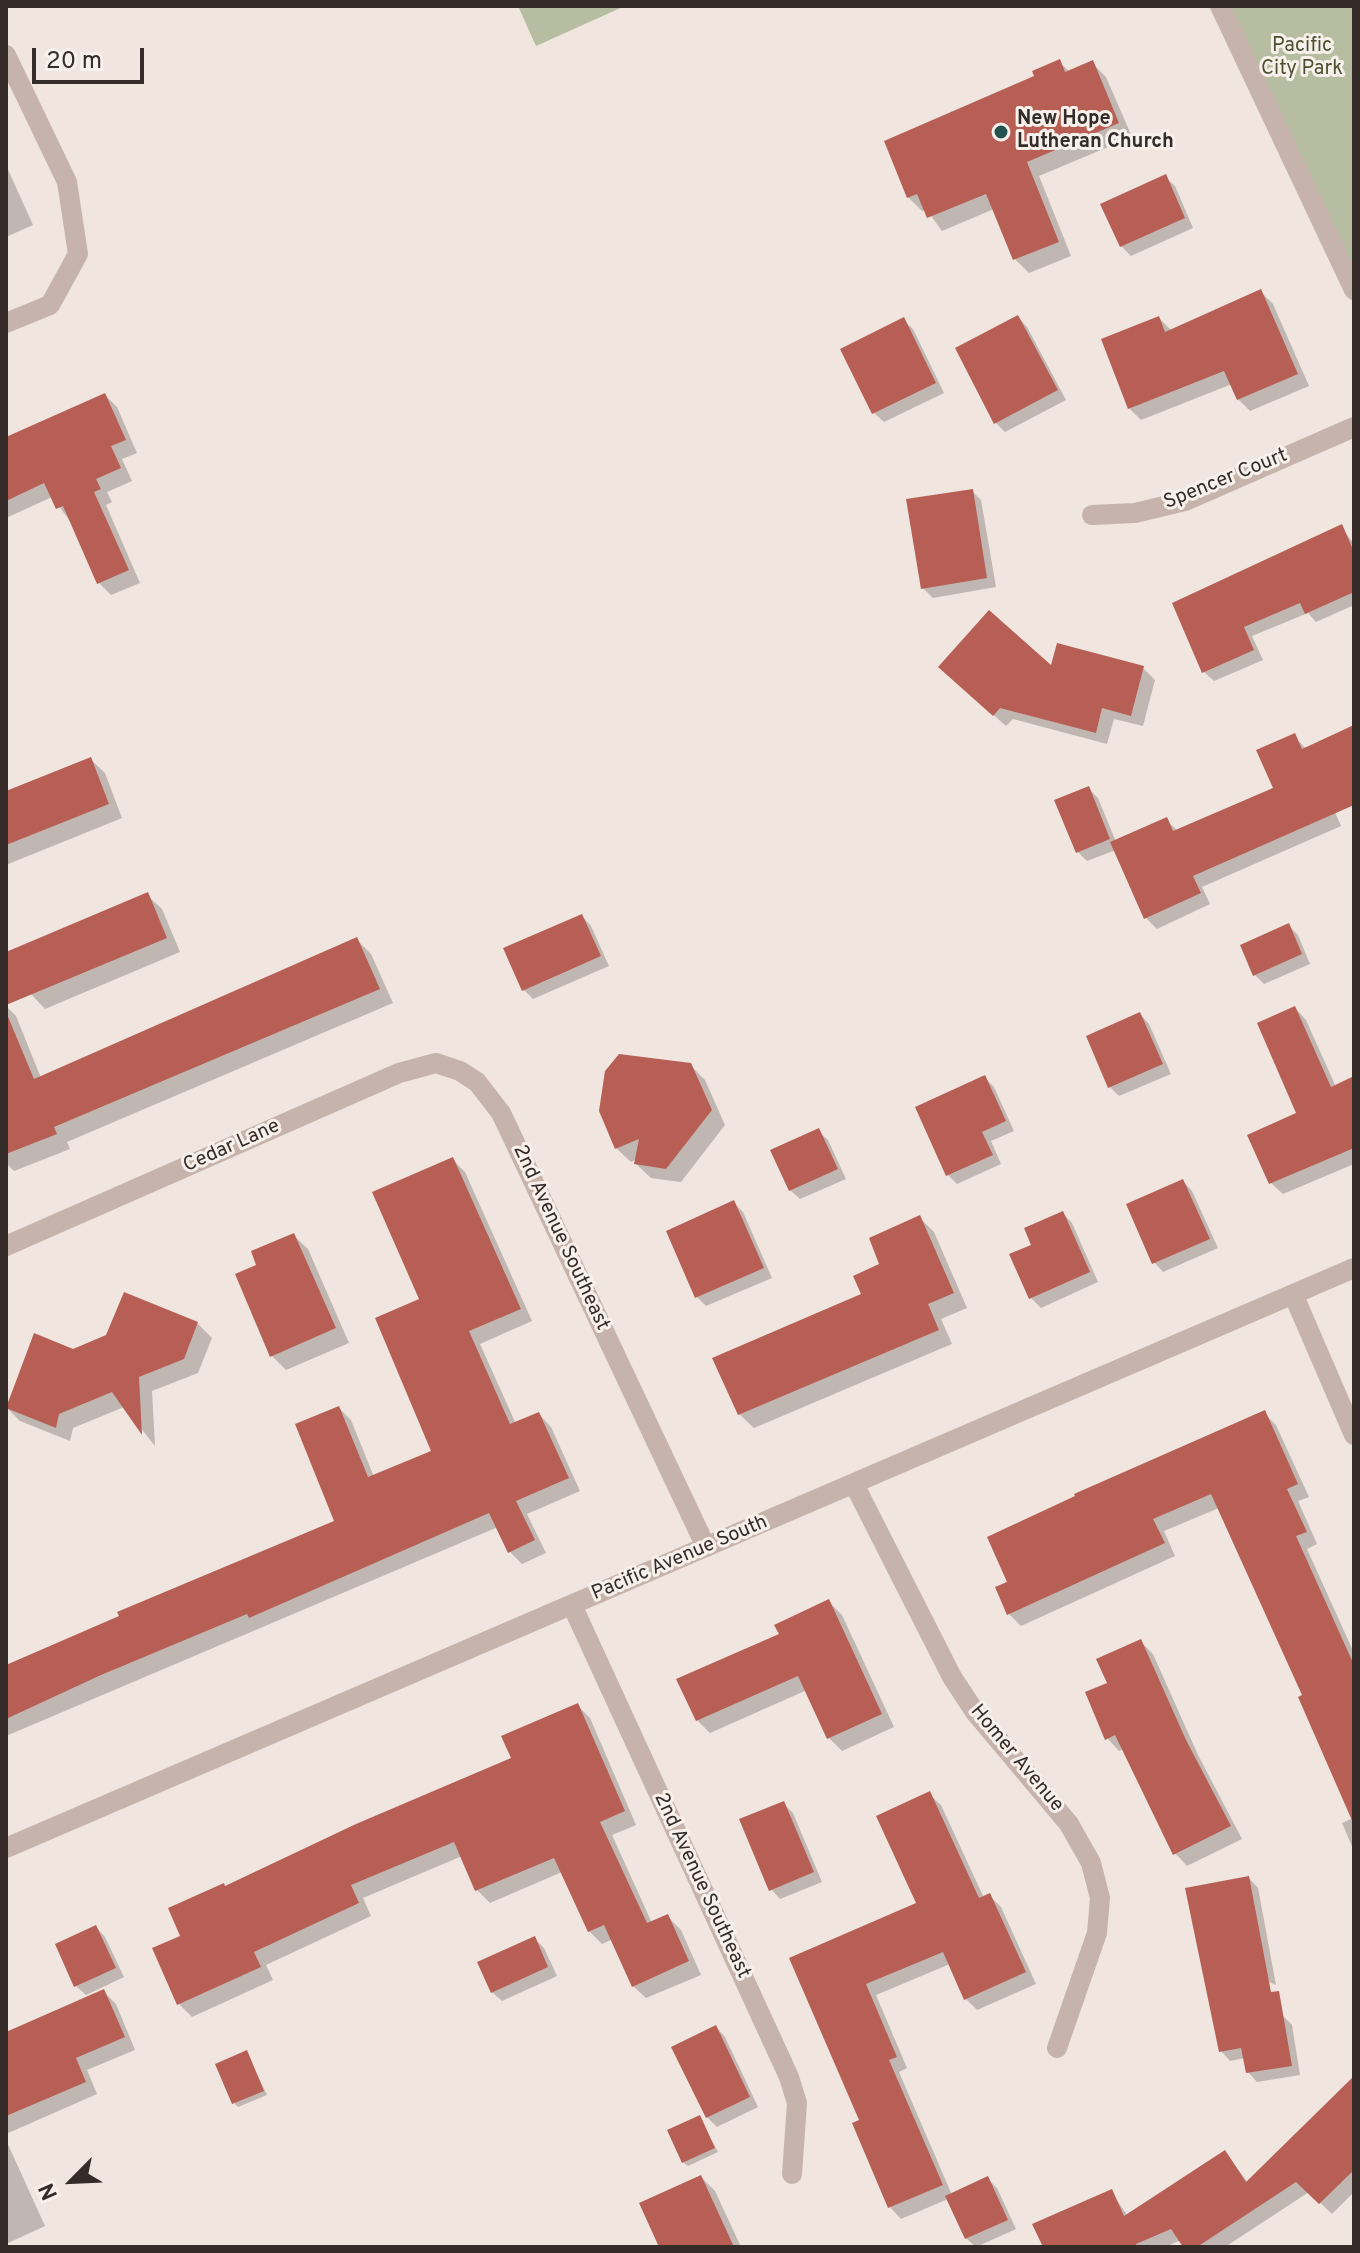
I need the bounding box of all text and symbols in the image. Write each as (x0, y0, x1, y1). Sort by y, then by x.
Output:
scale bar (36, 32, 148, 82)
park label: Pacific City Park (1261, 35, 1343, 82)
text: 20 m (46, 47, 102, 77)
place label: New Hope Lutheran Church (1017, 108, 1174, 155)
marker: New Hope Lutheran Church (992, 123, 1010, 141)
street label: Spencer Court (1161, 444, 1291, 516)
street label: Cedar Lane (180, 1115, 284, 1179)
street label: 2nd Avenue Southeast (506, 1141, 614, 1335)
street label: Pacific Avenue South (589, 1511, 771, 1607)
street label: Homer Avenue (964, 1700, 1068, 1818)
street label: 2nd Avenue Southeast (647, 1789, 755, 1983)
north arrow (32, 2141, 112, 2221)
text: N (34, 2178, 65, 2204)

